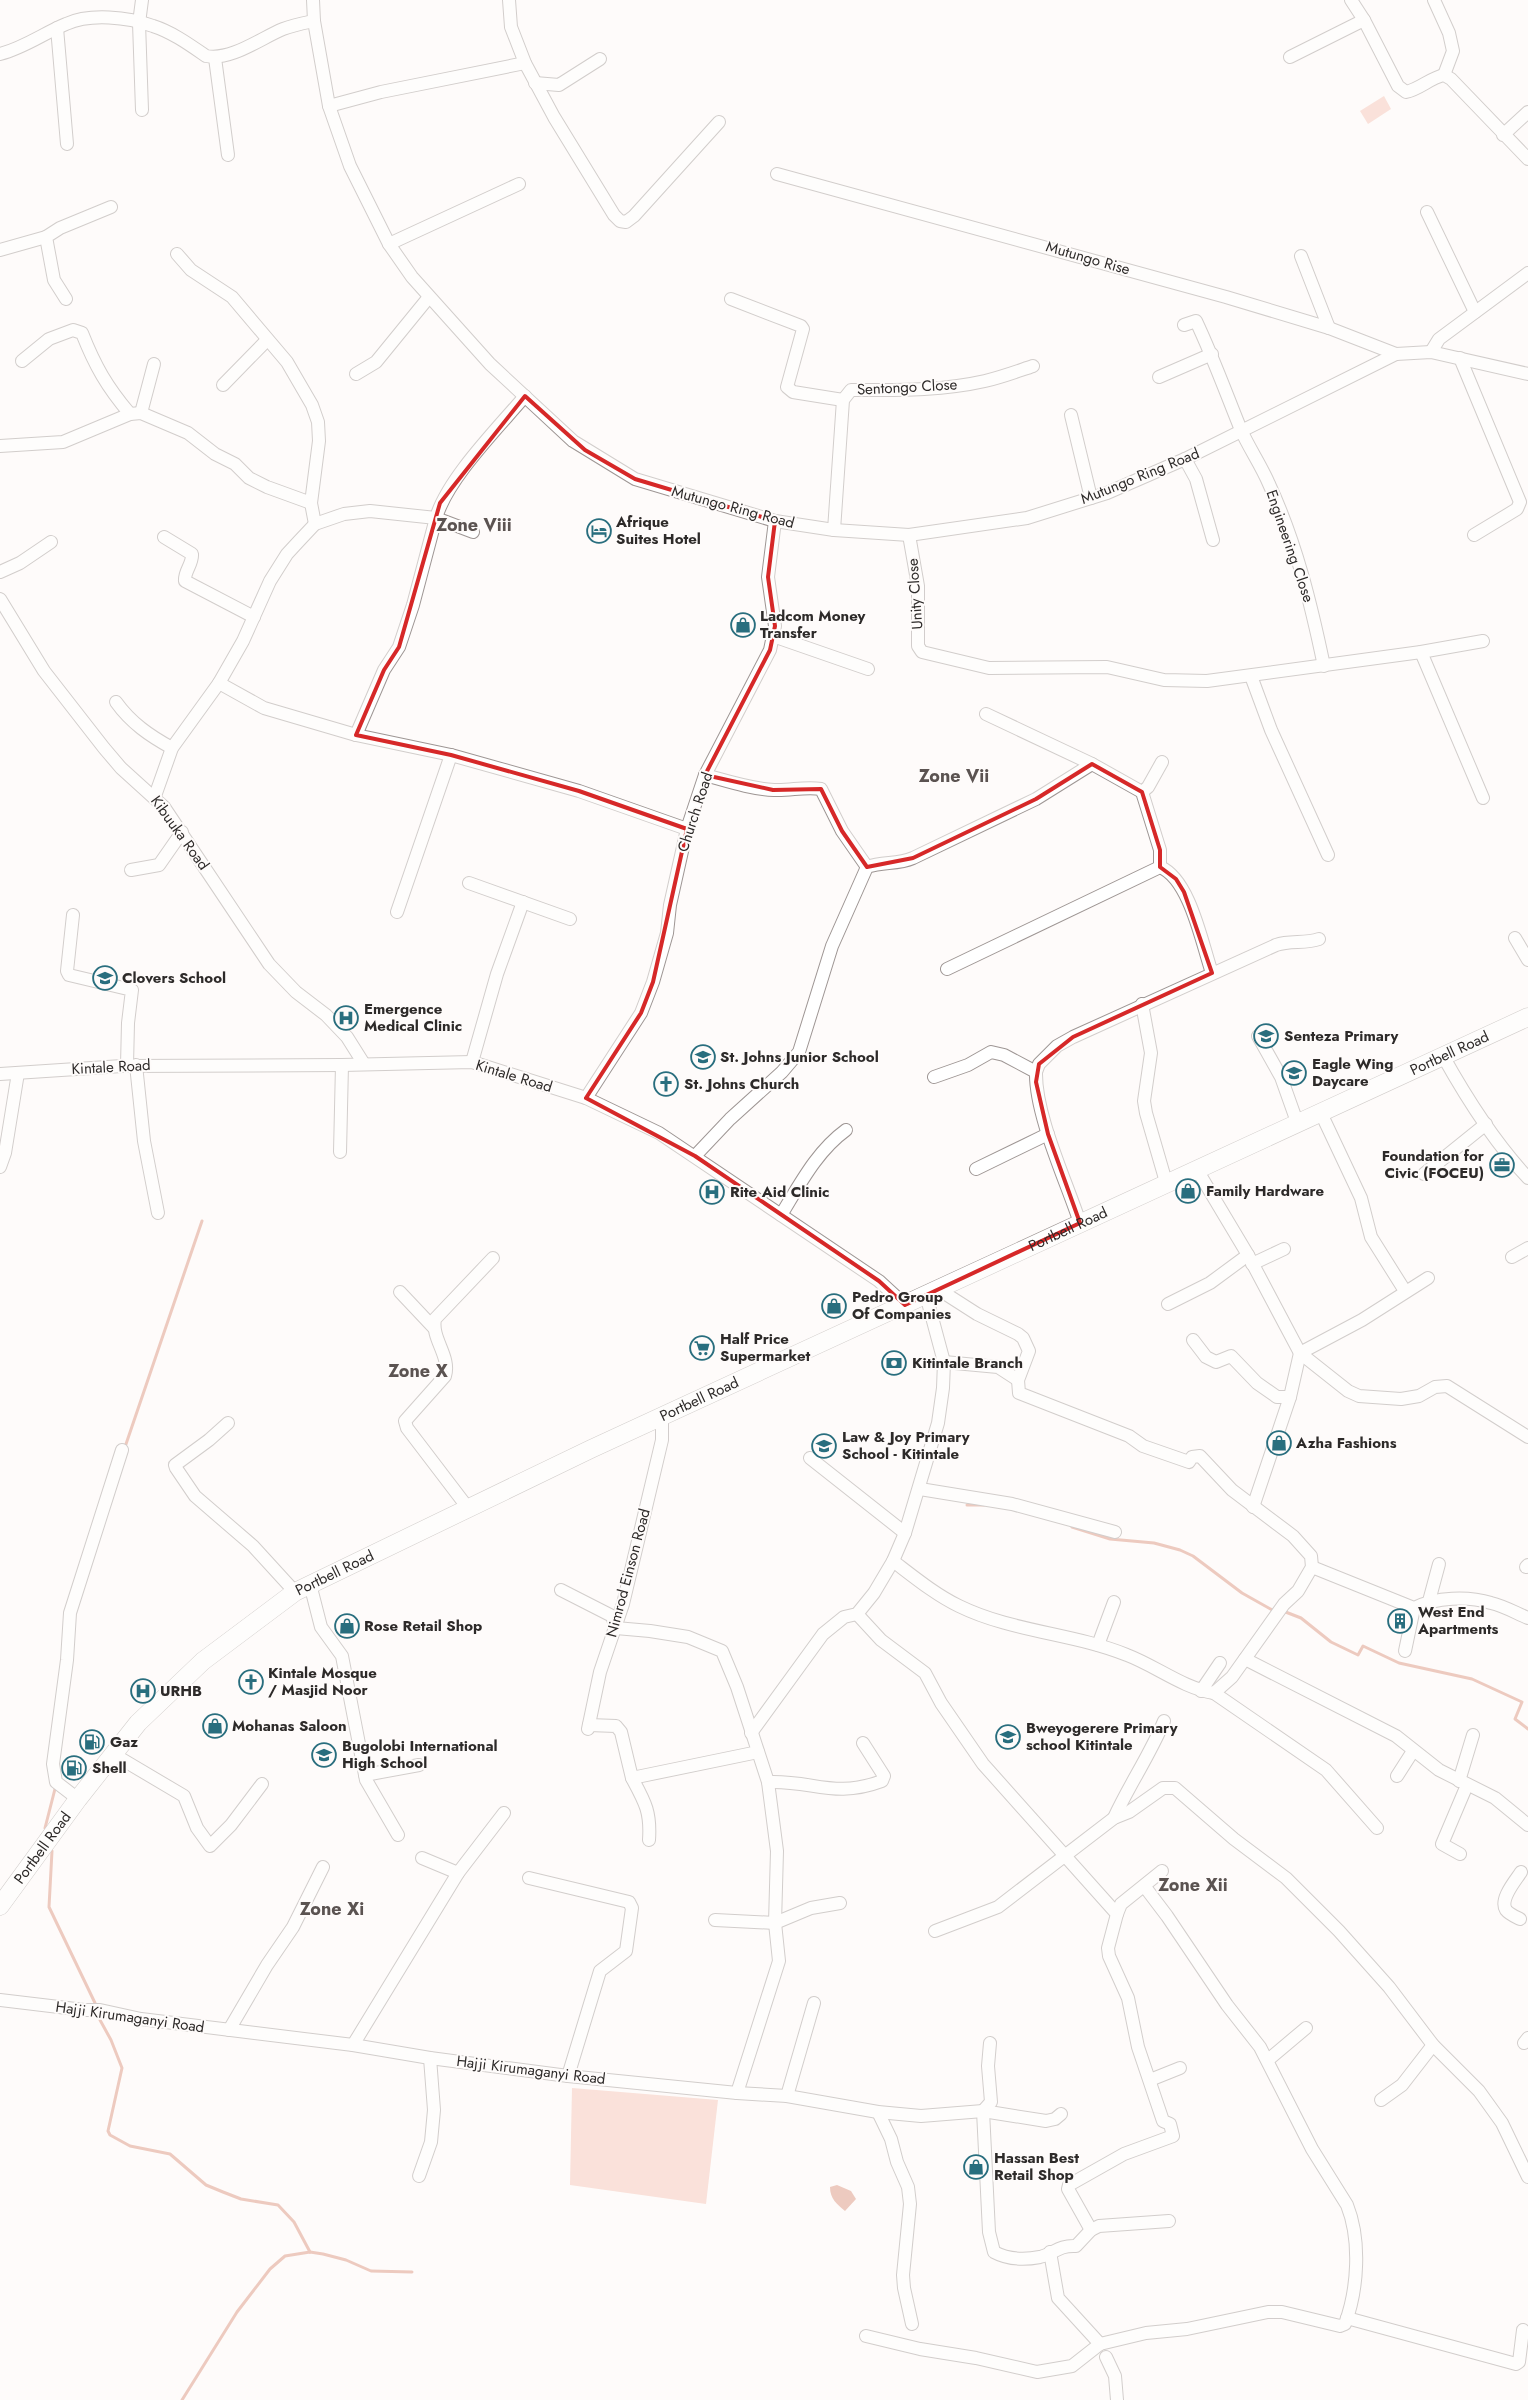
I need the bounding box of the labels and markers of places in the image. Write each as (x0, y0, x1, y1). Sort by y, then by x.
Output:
place label: Afrique Suites Hotel (615, 511, 701, 550)
hotel icon: Afrique Suites Hotel (586, 518, 612, 544)
place label: Ladcom Money Transfer (760, 605, 866, 644)
shop icon: Ladcom Money Transfer (730, 612, 756, 638)
school or university icon: Clovers School (92, 965, 118, 991)
place label: Clovers School (122, 967, 226, 989)
place label: Emergence Medical Clinic (364, 998, 462, 1037)
hospital icon: Emergence Medical Clinic (333, 1005, 359, 1031)
school or university icon: Senteza Primary (1253, 1023, 1279, 1049)
place label: Senteza Primary (1284, 1025, 1399, 1047)
school or university icon: St. Johns Junior School (690, 1044, 716, 1070)
place label: St. Johns Junior School (720, 1046, 879, 1068)
place label: Eagle Wing Daycare (1312, 1053, 1393, 1092)
school or university icon: Eagle Wing Daycare (1281, 1060, 1307, 1086)
church icon: St. Johns Church (653, 1071, 679, 1097)
place label: St. Johns Church (684, 1073, 799, 1095)
place label: Foundation for Civic (FOCEU) (1382, 1145, 1485, 1184)
office icon: Foundation for Civic (FOCEU) (1489, 1152, 1515, 1178)
shop icon: Family Hardware (1175, 1178, 1201, 1204)
hospital icon: Rite Aid Clinic (699, 1179, 725, 1205)
place label: Family Hardware (1206, 1180, 1324, 1202)
place label: Rite Aid Clinic (730, 1181, 830, 1203)
place label: Pedro Group Of Companies (852, 1286, 951, 1325)
shop icon: Pedro Group Of Companies (821, 1293, 847, 1319)
place label: Half Price Supermarket (720, 1328, 811, 1367)
supermarket icon: Half Price Supermarket (689, 1335, 715, 1361)
bank icon: Kitintale Branch (881, 1350, 907, 1376)
place label: Kitintale Branch (912, 1352, 1023, 1374)
place label: Law & Joy Primary School - Kitintale (842, 1426, 970, 1465)
shop icon: Azha Fashions (1266, 1430, 1292, 1456)
place label: Azha Fashions (1295, 1432, 1397, 1454)
school or university icon: Law & Joy Primary School - Kitintale (811, 1433, 837, 1459)
place label: West End Apartments (1417, 1601, 1499, 1640)
building icon: West End Apartments (1387, 1608, 1413, 1634)
shop icon: Rose Retail Shop (334, 1613, 360, 1639)
place label: Rose Retail Shop (364, 1615, 482, 1637)
place label: Kintale Mosque / Masjid Noor (268, 1662, 377, 1701)
church icon: Kintale Mosque / Masjid Noor (238, 1669, 264, 1695)
hospital icon: URHB (130, 1678, 156, 1704)
place label: URHB (160, 1680, 202, 1702)
shop icon: Mohanas Saloon (202, 1713, 228, 1739)
place label: Mohanas Saloon (232, 1715, 347, 1737)
place label: Bweyogerere Primary school Kitintale (1026, 1717, 1178, 1756)
school or university icon: Bweyogerere Primary school Kitintale (995, 1724, 1021, 1750)
fuel station icon: Gaz (79, 1729, 105, 1755)
place label: Gaz (110, 1731, 138, 1753)
place label: Bugolobi International High School (342, 1735, 498, 1774)
school or university icon: Bugolobi International High School (311, 1742, 337, 1768)
fuel station icon: Shell (61, 1755, 87, 1781)
place label: Shell (92, 1757, 127, 1779)
place label: Hassan Best Retail Shop (994, 2147, 1079, 2186)
shop icon: Hassan Best Retail Shop (963, 2154, 989, 2180)

